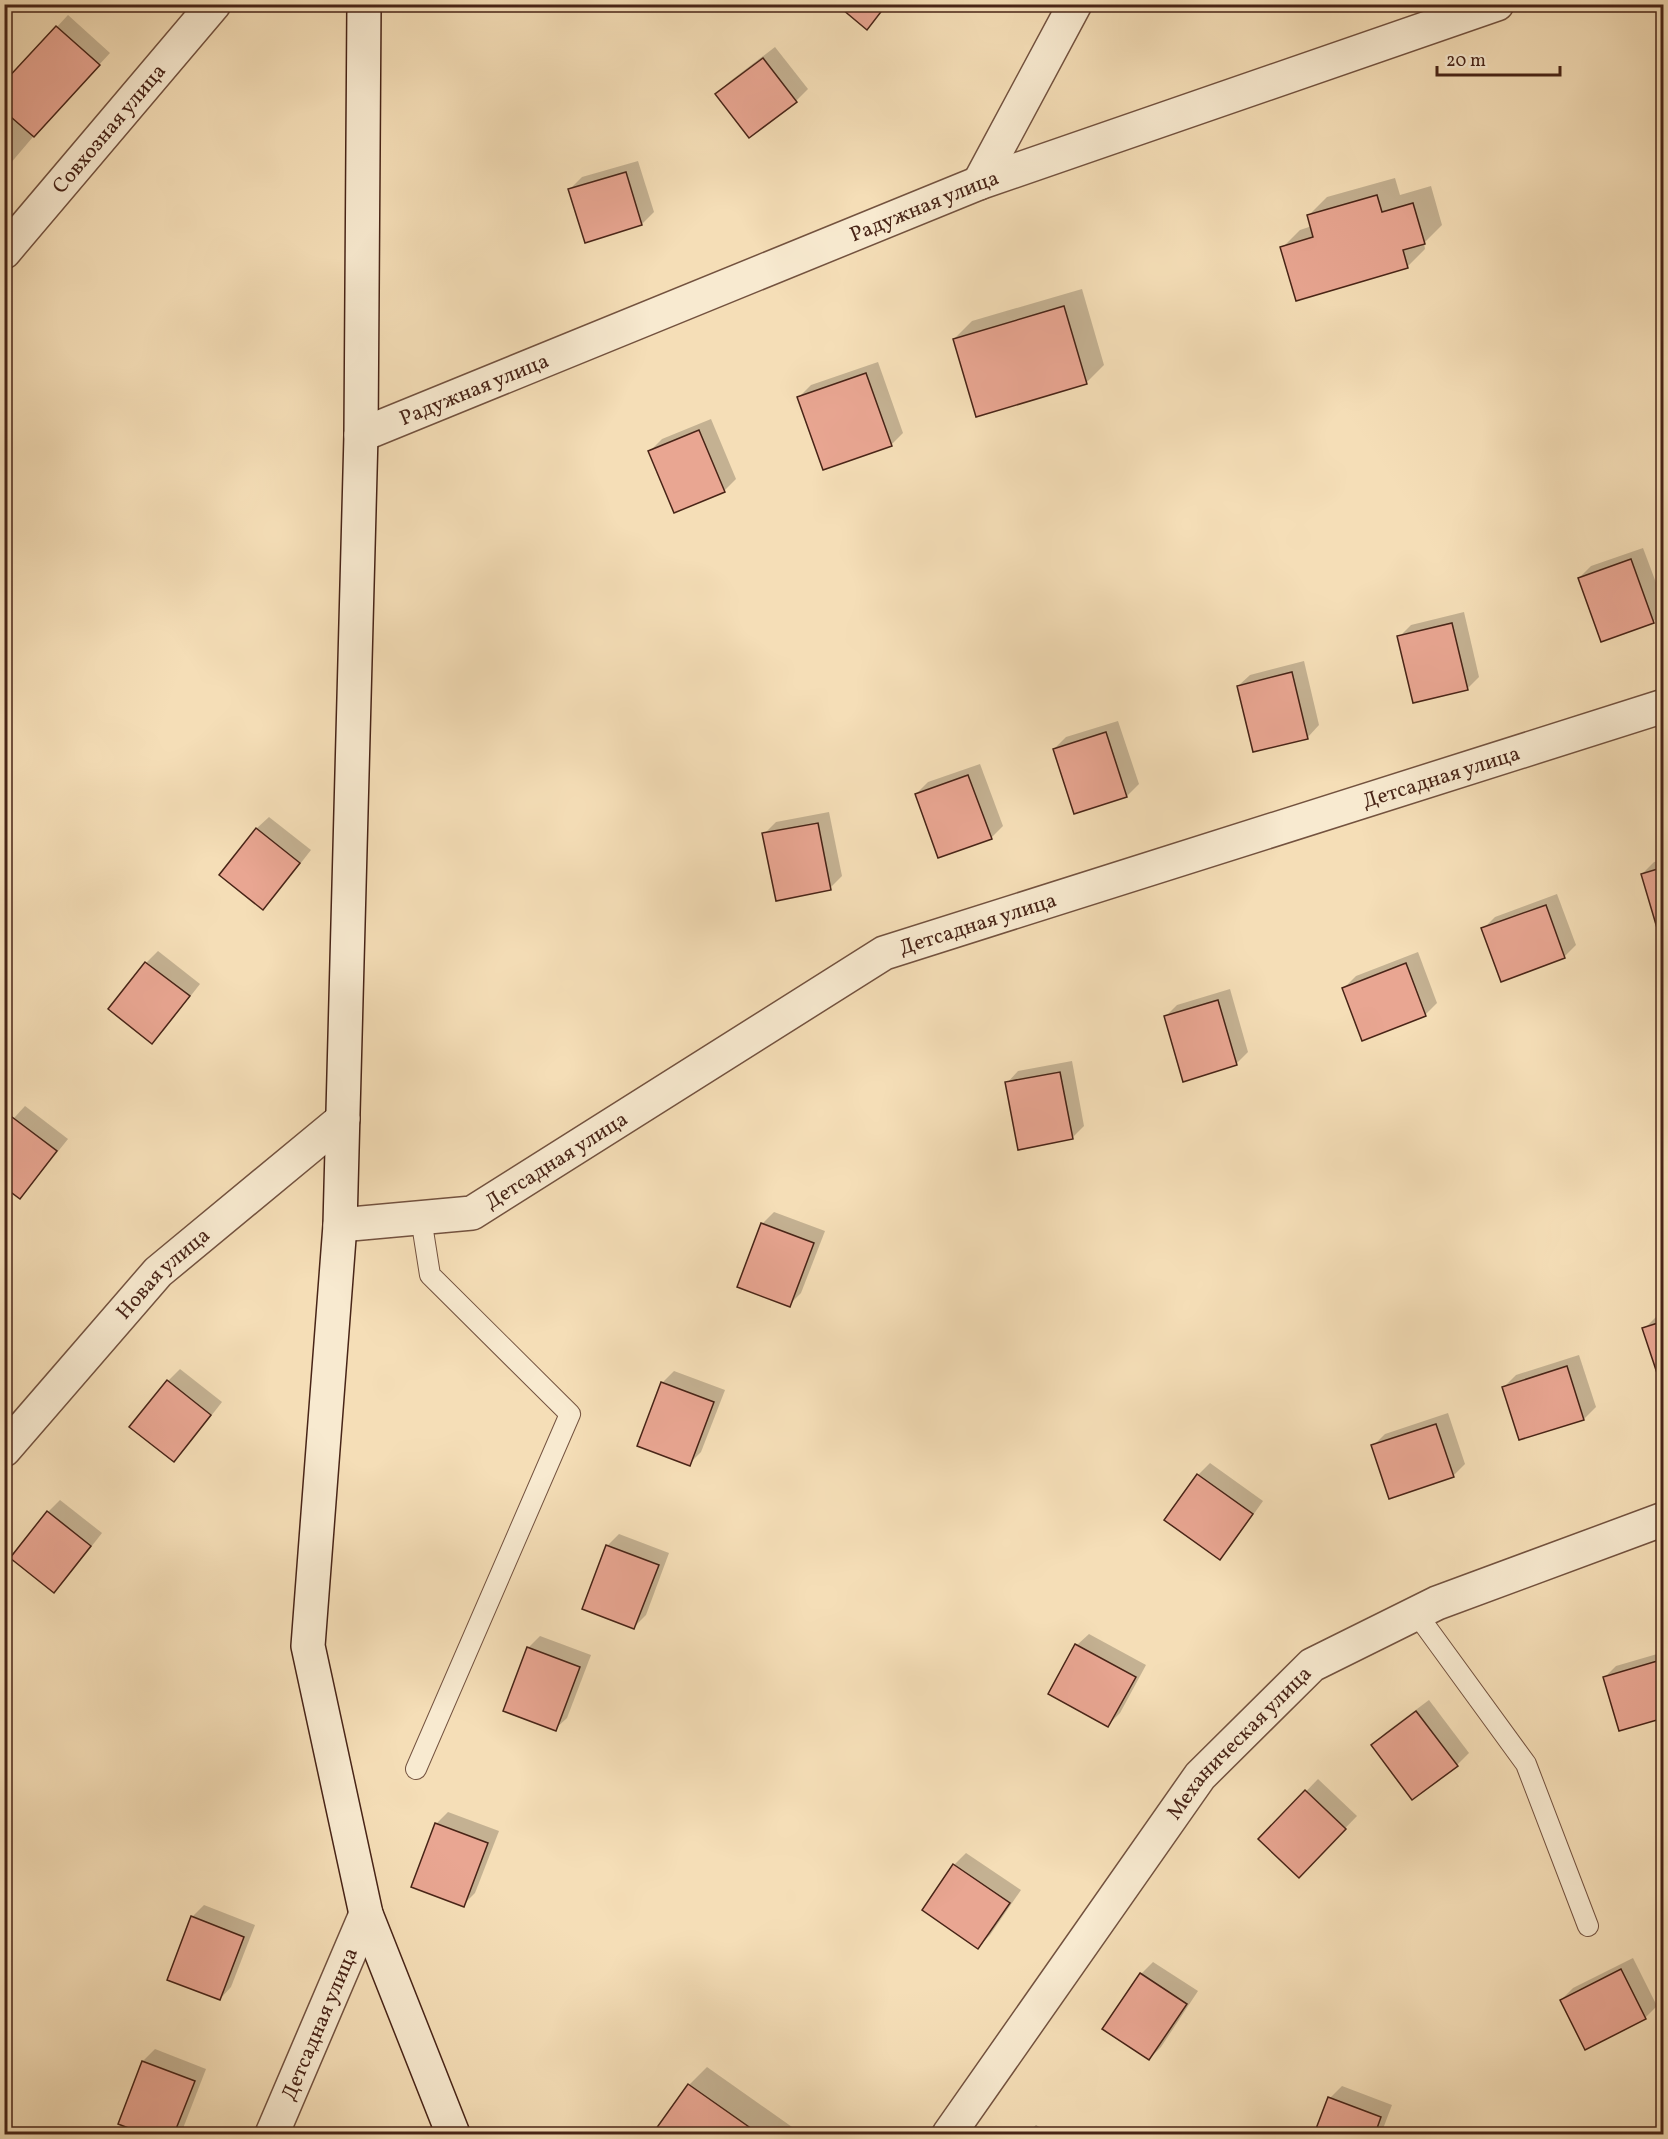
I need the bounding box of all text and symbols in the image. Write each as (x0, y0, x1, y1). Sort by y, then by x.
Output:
scale bar (1437, 39, 1560, 77)
text: 20 m (1446, 49, 1486, 74)
street label: Совхозная улица (46, 58, 173, 201)
street label: Радужная улица (846, 164, 1003, 250)
street label: Радужная улица (396, 347, 554, 434)
street label: Детсадная улица (1359, 740, 1524, 817)
street label: Детсадная улица (896, 886, 1061, 963)
street label: Детсадная улица (480, 1105, 634, 1217)
street label: Новая улица (110, 1222, 217, 1326)
street label: Механическая улица (1161, 1660, 1319, 1826)
street label: Детсадная улица (275, 1943, 366, 2105)

